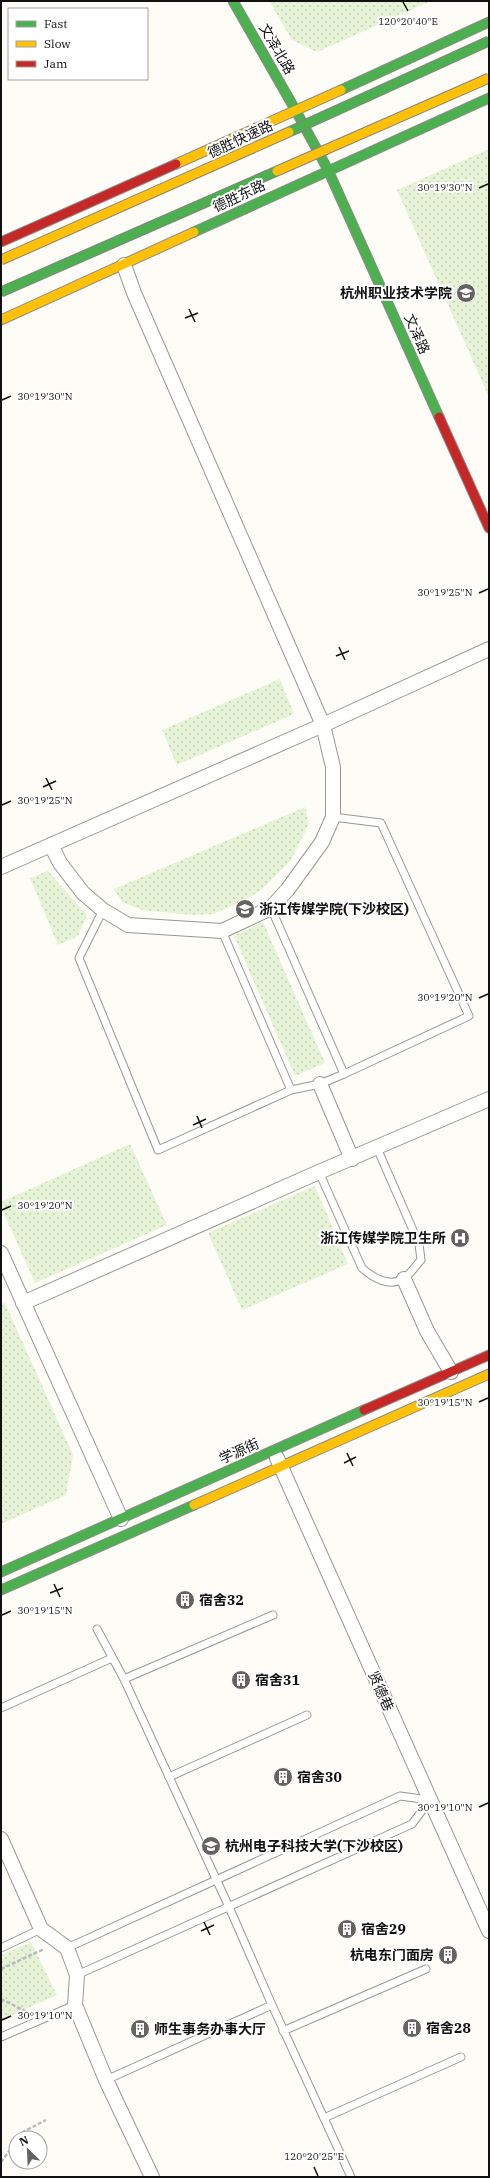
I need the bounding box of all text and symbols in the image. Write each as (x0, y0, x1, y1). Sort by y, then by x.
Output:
legend (8, 8, 148, 80)
text: 120°20'40"E (378, 15, 438, 28)
text: Fast (44, 16, 68, 31)
street label: 文泽北路 (255, 20, 299, 78)
text: Slow (44, 36, 71, 51)
text: Jam (44, 56, 68, 71)
street label: 德胜快速路 (204, 116, 276, 162)
street label: 德胜东路 (210, 176, 268, 216)
text: 30°19'30"N (418, 181, 473, 194)
school or university icon: 杭州职业技术学院 (455, 282, 477, 304)
place label: 杭州职业技术学院 (340, 284, 452, 302)
street label: 文泽路 (400, 311, 434, 357)
text: 30°19'30"N (18, 390, 73, 403)
text: 30°19'25"N (418, 586, 473, 599)
text: 30°19'25"N (18, 794, 73, 807)
school or university icon: 浙江传媒学院(下沙校区) (234, 898, 256, 920)
place label: 浙江传媒学院(下沙校区) (259, 900, 409, 918)
text: 30°19'20"N (418, 991, 473, 1004)
text: 30°19'20"N (18, 1199, 73, 1212)
hospital icon: 浙江传媒学院卫生所 (449, 1227, 471, 1249)
place label: 浙江传媒学院卫生所 (320, 1229, 446, 1247)
text: 30°19'15"N (418, 1396, 473, 1409)
street label: 学源街 (216, 1434, 262, 1468)
building icon: 宿舍32 (174, 1589, 196, 1611)
place label: 宿舍32 (199, 1591, 244, 1609)
text: 30°19'15"N (18, 1604, 73, 1617)
street label: 贤德巷 (364, 1668, 398, 1714)
building icon: 宿舍31 (230, 1669, 252, 1691)
place label: 宿舍31 (255, 1671, 300, 1689)
building icon: 宿舍30 (272, 1766, 294, 1788)
place label: 宿舍30 (297, 1768, 342, 1786)
text: 30°19'10"N (418, 1801, 473, 1814)
school or university icon: 杭州电子科技大学(下沙校区) (200, 1835, 222, 1857)
place label: 杭州电子科技大学(下沙校区) (225, 1837, 403, 1855)
building icon: 宿舍29 (336, 1918, 358, 1940)
place label: 宿舍29 (361, 1920, 406, 1938)
building icon: 杭电东门面房 (437, 1944, 459, 1966)
place label: 杭电东门面房 (350, 1946, 434, 1964)
text: 30°19'10"N (18, 2009, 73, 2022)
building icon: 宿舍28 (401, 2017, 423, 2039)
building icon: 师生事务办事大厅 (129, 2018, 151, 2040)
place label: 宿舍28 (426, 2019, 471, 2037)
place label: 师生事务办事大厅 (154, 2020, 266, 2038)
north arrow (8, 2130, 48, 2170)
text: N (17, 2133, 31, 2149)
text: 120°20'25"E (284, 2150, 344, 2163)

